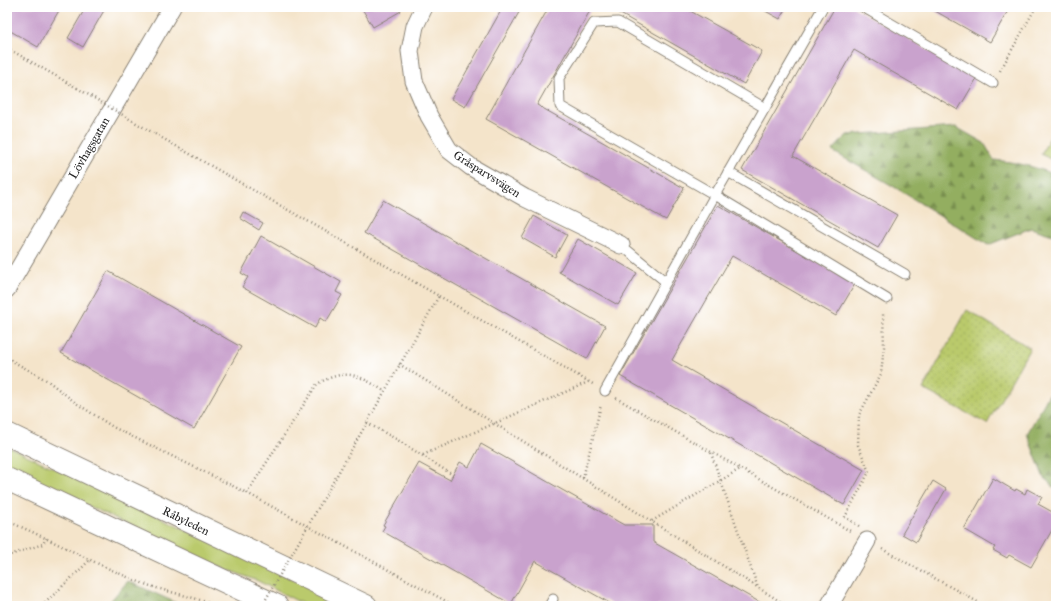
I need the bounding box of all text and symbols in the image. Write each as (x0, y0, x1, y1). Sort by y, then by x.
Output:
street label: Lövhagsgatan (66, 114, 113, 182)
street label: Gråsparvsvägen (450, 148, 524, 201)
street label: Råbyleden (160, 504, 212, 539)

